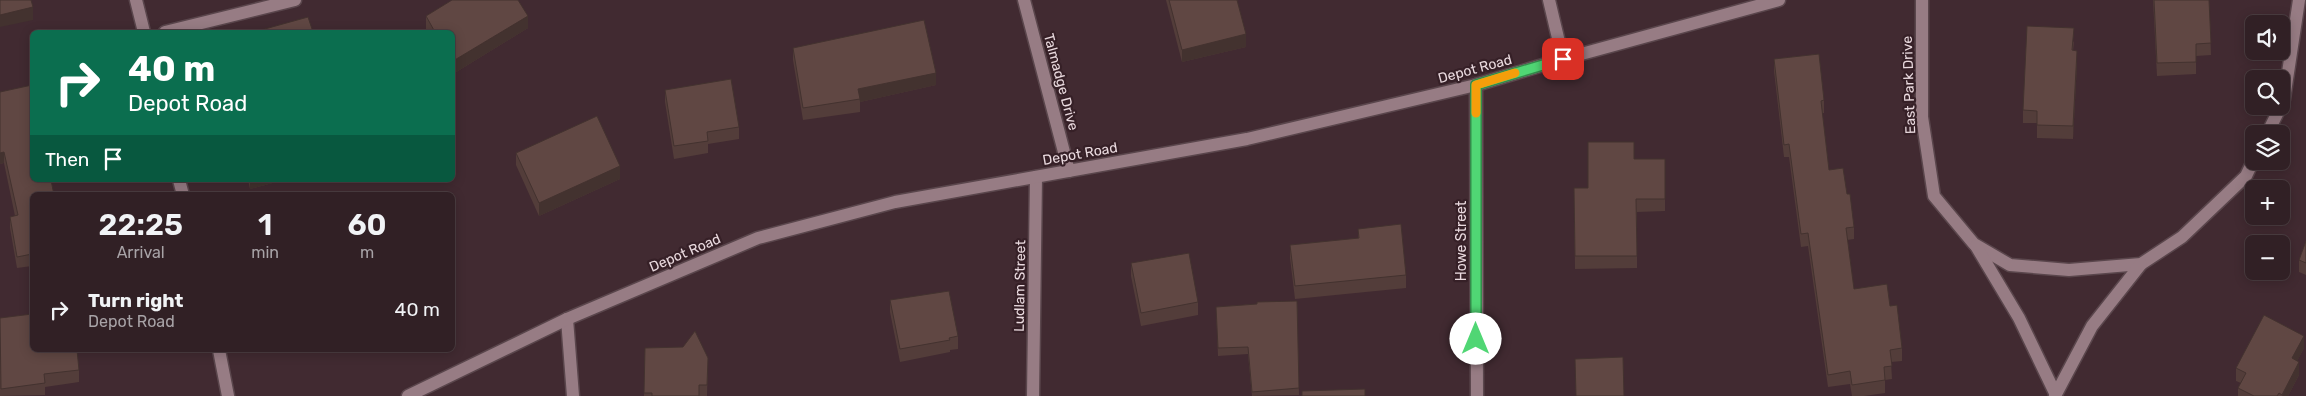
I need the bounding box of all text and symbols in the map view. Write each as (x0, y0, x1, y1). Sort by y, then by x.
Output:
map controls (2245, 15, 2290, 280)
button: sound (2245, 15, 2290, 60)
street label: Talmadge Drive (1040, 32, 1082, 133)
street label: East Park Drive (1899, 35, 1919, 134)
pin (1542, 38, 1584, 80)
icon: arrive (1549, 45, 1577, 73)
text: 40 m (128, 48, 215, 90)
icon: right (45, 50, 110, 115)
street label: Depot Road (1436, 51, 1514, 87)
button: search (2245, 70, 2290, 115)
text: Depot Road (128, 90, 247, 117)
button: layers (2245, 125, 2290, 170)
street label: Depot Road (1041, 139, 1119, 169)
icon: arrive (99, 145, 127, 173)
text: Then (45, 148, 89, 171)
button: + (2245, 180, 2290, 225)
street label: Howe Street (1453, 200, 1470, 281)
text: 22:25 (98, 207, 183, 243)
text: 1 (258, 207, 272, 243)
text: 60 (347, 207, 387, 243)
street label: Depot Road (647, 230, 723, 276)
button: − (2245, 235, 2290, 280)
street label: Ludlam Street (1011, 239, 1029, 332)
text: Arrival (117, 243, 165, 262)
text: min (251, 243, 279, 262)
text: m (360, 243, 374, 262)
text: Turn right (88, 289, 183, 312)
icon: right (45, 296, 73, 324)
text: 40 m (395, 298, 440, 321)
text: Depot Road (88, 312, 175, 331)
position arrow (1449, 312, 1501, 364)

